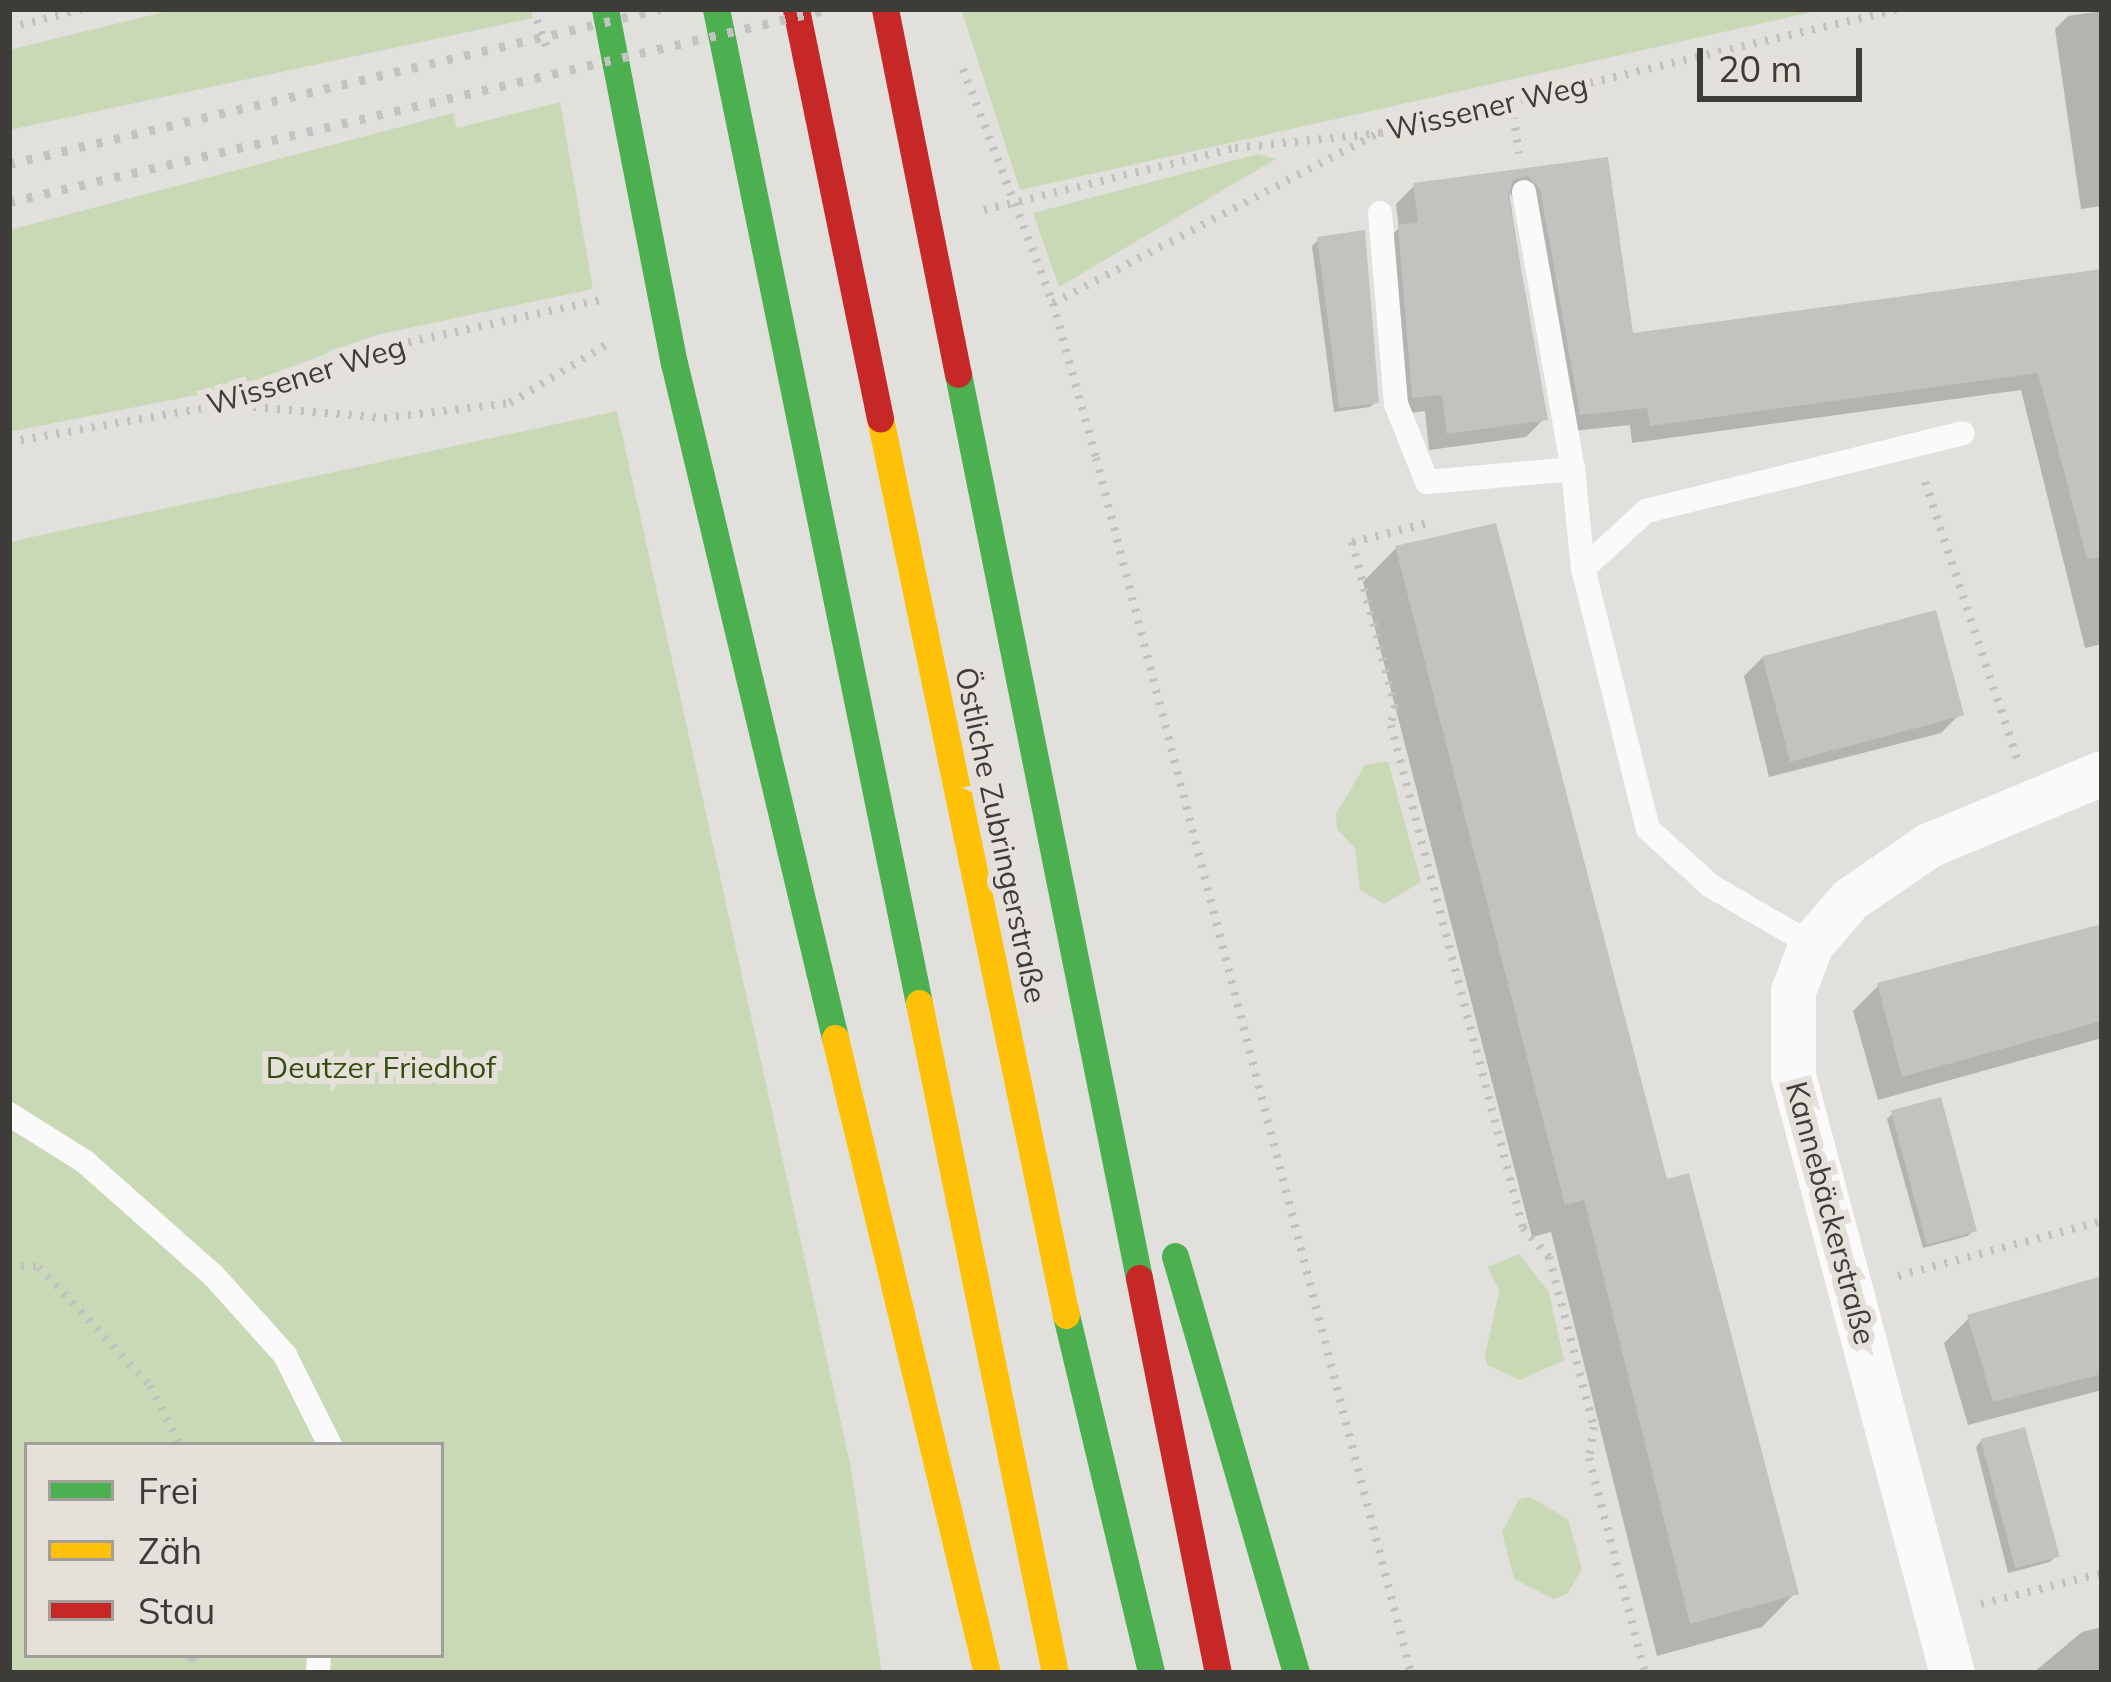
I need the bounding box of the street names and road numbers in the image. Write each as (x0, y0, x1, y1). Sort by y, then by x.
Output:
street label: Wissener Weg (1383, 66, 1591, 148)
street label: Wissener Weg (203, 328, 409, 422)
street label: Östliche Zubringerstraße (948, 664, 1054, 1006)
street label: Kannebäckerstraße (1779, 1078, 1883, 1348)

